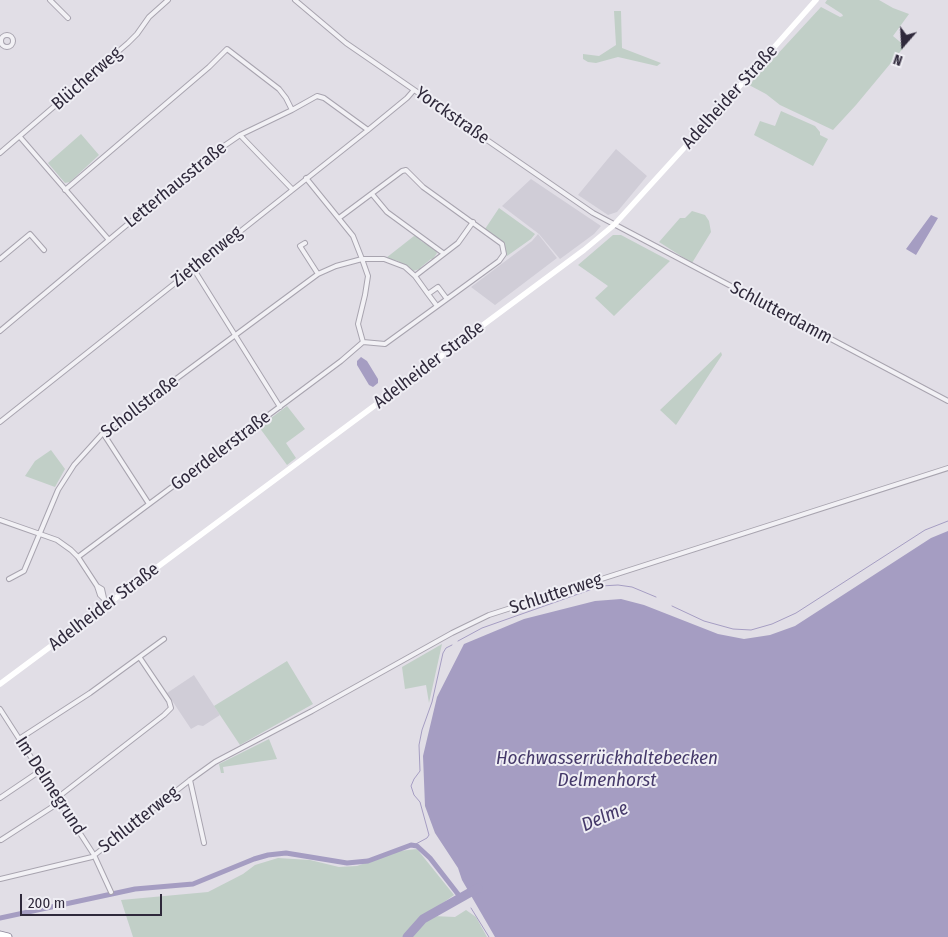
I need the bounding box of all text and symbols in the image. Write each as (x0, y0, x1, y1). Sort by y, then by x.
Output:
north arrow (878, 20, 928, 70)
street label: Adelheider Straße (678, 41, 782, 153)
street label: Blücherweg (48, 43, 126, 115)
text: N (891, 50, 905, 69)
street label: Yorckstraße (411, 83, 493, 149)
street label: Letterhausstraße (121, 137, 231, 233)
street label: Ziethenweg (167, 222, 247, 292)
street label: Schlutterdamm (726, 277, 836, 349)
street label: Adelheider Straße (370, 316, 488, 414)
street label: Schollstraße (97, 371, 183, 443)
street label: Goerdelerstraße (167, 407, 275, 495)
street label: Adelheider Straße (45, 558, 163, 656)
street label: Schlutterweg (507, 569, 605, 619)
street label: Im Delmegrund (10, 733, 90, 839)
water label: Hochwasserrückhaltebecken Delmenhorst (496, 748, 718, 792)
street label: Schlutterweg (94, 782, 184, 858)
water label: Delme (578, 797, 632, 837)
scale bar (22, 884, 165, 916)
text: 200 m (28, 894, 65, 912)

